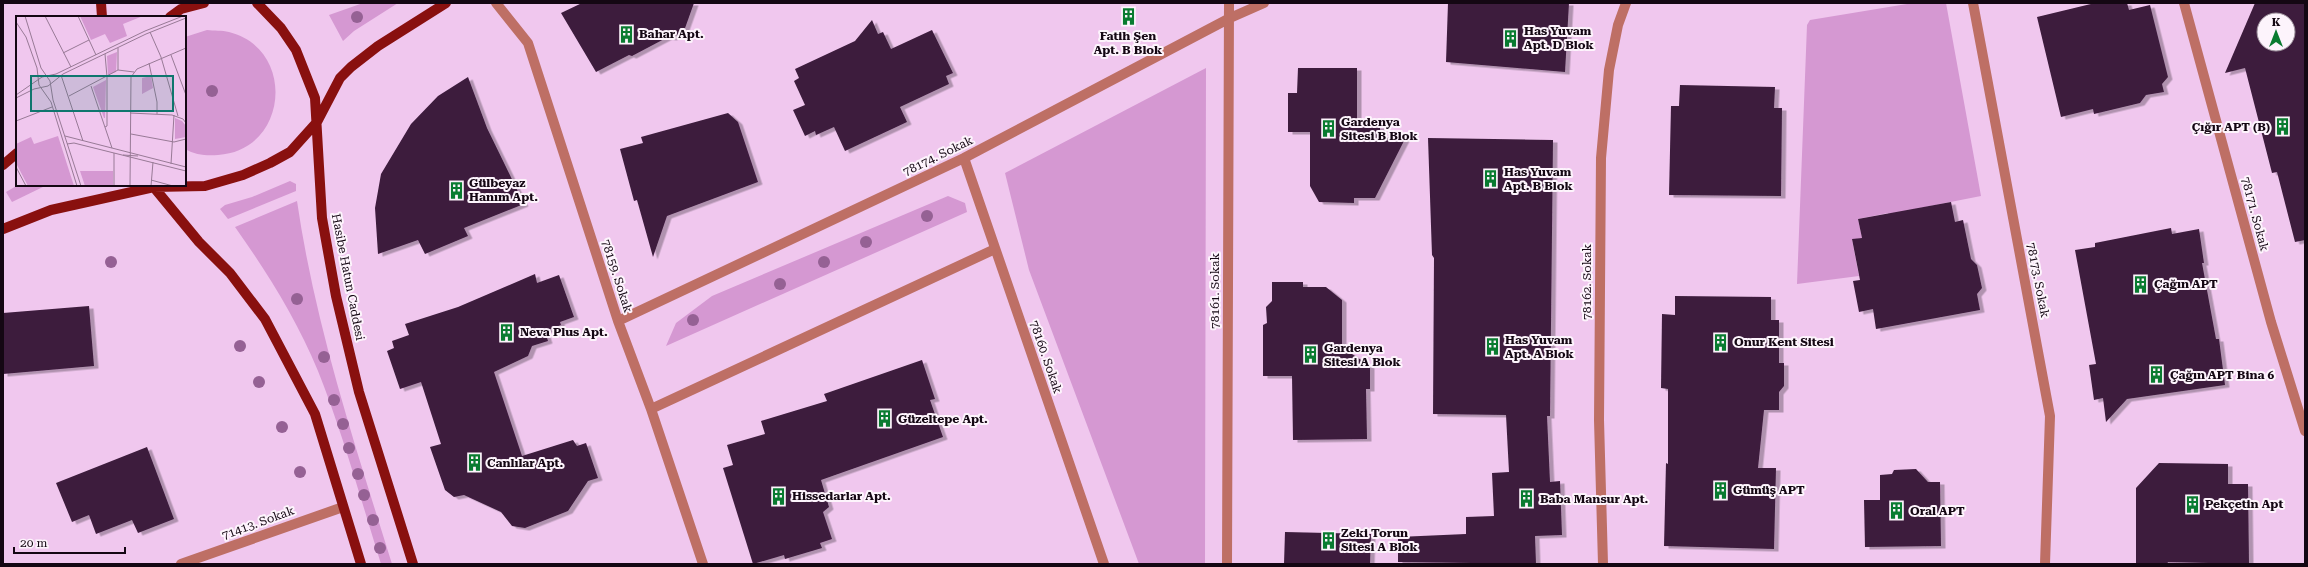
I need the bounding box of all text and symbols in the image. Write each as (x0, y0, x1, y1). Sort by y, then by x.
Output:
building icon: Fatih Şen Apt. B Blok (1118, 7, 1138, 27)
north arrow (2256, 12, 2296, 52)
inset map (16, 16, 186, 186)
text: K (2272, 16, 2281, 29)
building icon: Bahar Apt. (616, 24, 636, 44)
place label: Has Yuvam Apt. D Blok (1524, 24, 1594, 52)
place label: Bahar Apt. (639, 27, 704, 41)
building icon: Has Yuvam Apt. D Blok (1501, 28, 1521, 48)
place label: Fatih Şen Apt. B Blok (1094, 29, 1163, 57)
place label: Gardenya Sitesi B Blok (1341, 115, 1418, 143)
building icon: Çığır APT (B) (2273, 117, 2293, 137)
building icon: Gardenya Sitesi B Blok (1318, 119, 1338, 139)
place label: Çığır APT (B) (2192, 120, 2270, 134)
street label: 78174. Sokak (901, 133, 976, 179)
place label: Has Yuvam Apt. B Blok (1504, 165, 1573, 193)
building icon: Has Yuvam Apt. B Blok (1481, 169, 1501, 189)
street label: 78171. Sokak (2238, 175, 2272, 253)
place label: Gülbeyaz Hanım Apt. (469, 176, 538, 204)
building icon: Gülbeyaz Hanım Apt. (446, 180, 466, 200)
street label: Hasibe Hatun Caddesi (329, 212, 367, 342)
street label: 78159. Sokak (599, 238, 636, 315)
street label: 78173. Sokak (2024, 241, 2052, 319)
street label: 78162. Sokak (1580, 244, 1594, 320)
street label: 78161. Sokak (1208, 253, 1222, 329)
building icon: Çağın APT (2131, 274, 2151, 294)
place label: Çağın APT (2154, 277, 2218, 291)
street label: 78160. Sokak (1027, 319, 1065, 396)
building icon: Neva Plus Apt. (497, 322, 517, 342)
place label: Neva Plus Apt. (520, 325, 608, 339)
building icon: Onur Kent Sitesi (1711, 332, 1731, 352)
place label: Has Yuvam Apt. A Blok (1505, 333, 1575, 361)
place label: Onur Kent Sitesi (1734, 335, 1834, 349)
building icon: Has Yuvam Apt. A Blok (1482, 337, 1502, 357)
place label: Gardenya Sitesi A Blok (1324, 341, 1402, 369)
building icon: Gardenya Sitesi A Blok (1301, 345, 1321, 365)
building icon: Çağın APT Bina 6 (2147, 365, 2167, 385)
place label: Çağın APT Bina 6 (2170, 368, 2275, 382)
building icon: Güzeltepe Apt. (875, 409, 895, 429)
place label: Güzeltepe Apt. (898, 412, 988, 426)
building icon: Canlılar Apt. (464, 453, 484, 473)
place label: Canlılar Apt. (487, 456, 564, 470)
building icon: Gümüş APT (1710, 480, 1730, 500)
place label: Gümüş APT (1733, 483, 1805, 497)
building icon: Hissedarlar Apt. (769, 486, 789, 506)
place label: Hissedarlar Apt. (792, 489, 891, 503)
building icon: Baba Mansur Apt. (1517, 489, 1537, 509)
place label: Baba Mansur Apt. (1540, 492, 1649, 506)
building icon: Pekçetin Apt (2182, 494, 2202, 514)
place label: Pekçetin Apt (2205, 497, 2283, 511)
building icon: Oral APT (1887, 501, 1907, 521)
street label: 71413. Sokak (220, 503, 296, 543)
place label: Oral APT (1910, 504, 1965, 518)
place label: Zeki Torun Sitesi A Blok (1341, 526, 1419, 554)
scale bar (14, 529, 125, 555)
building icon: Zeki Torun Sitesi A Blok (1318, 530, 1338, 550)
text: 20 m (20, 536, 47, 550)

